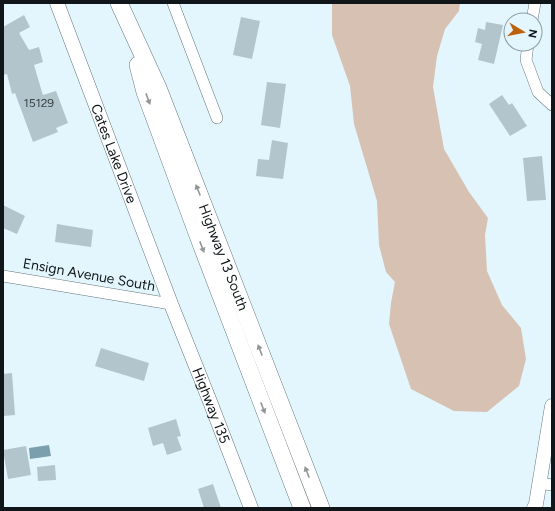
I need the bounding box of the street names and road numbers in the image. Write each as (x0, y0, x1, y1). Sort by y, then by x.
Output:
street label: Cates Lake Drive (88, 102, 141, 206)
street label: Highway 13 South (195, 201, 252, 313)
street label: Ensign Avenue South (22, 255, 157, 295)
street label: Highway 135 (189, 365, 234, 446)

